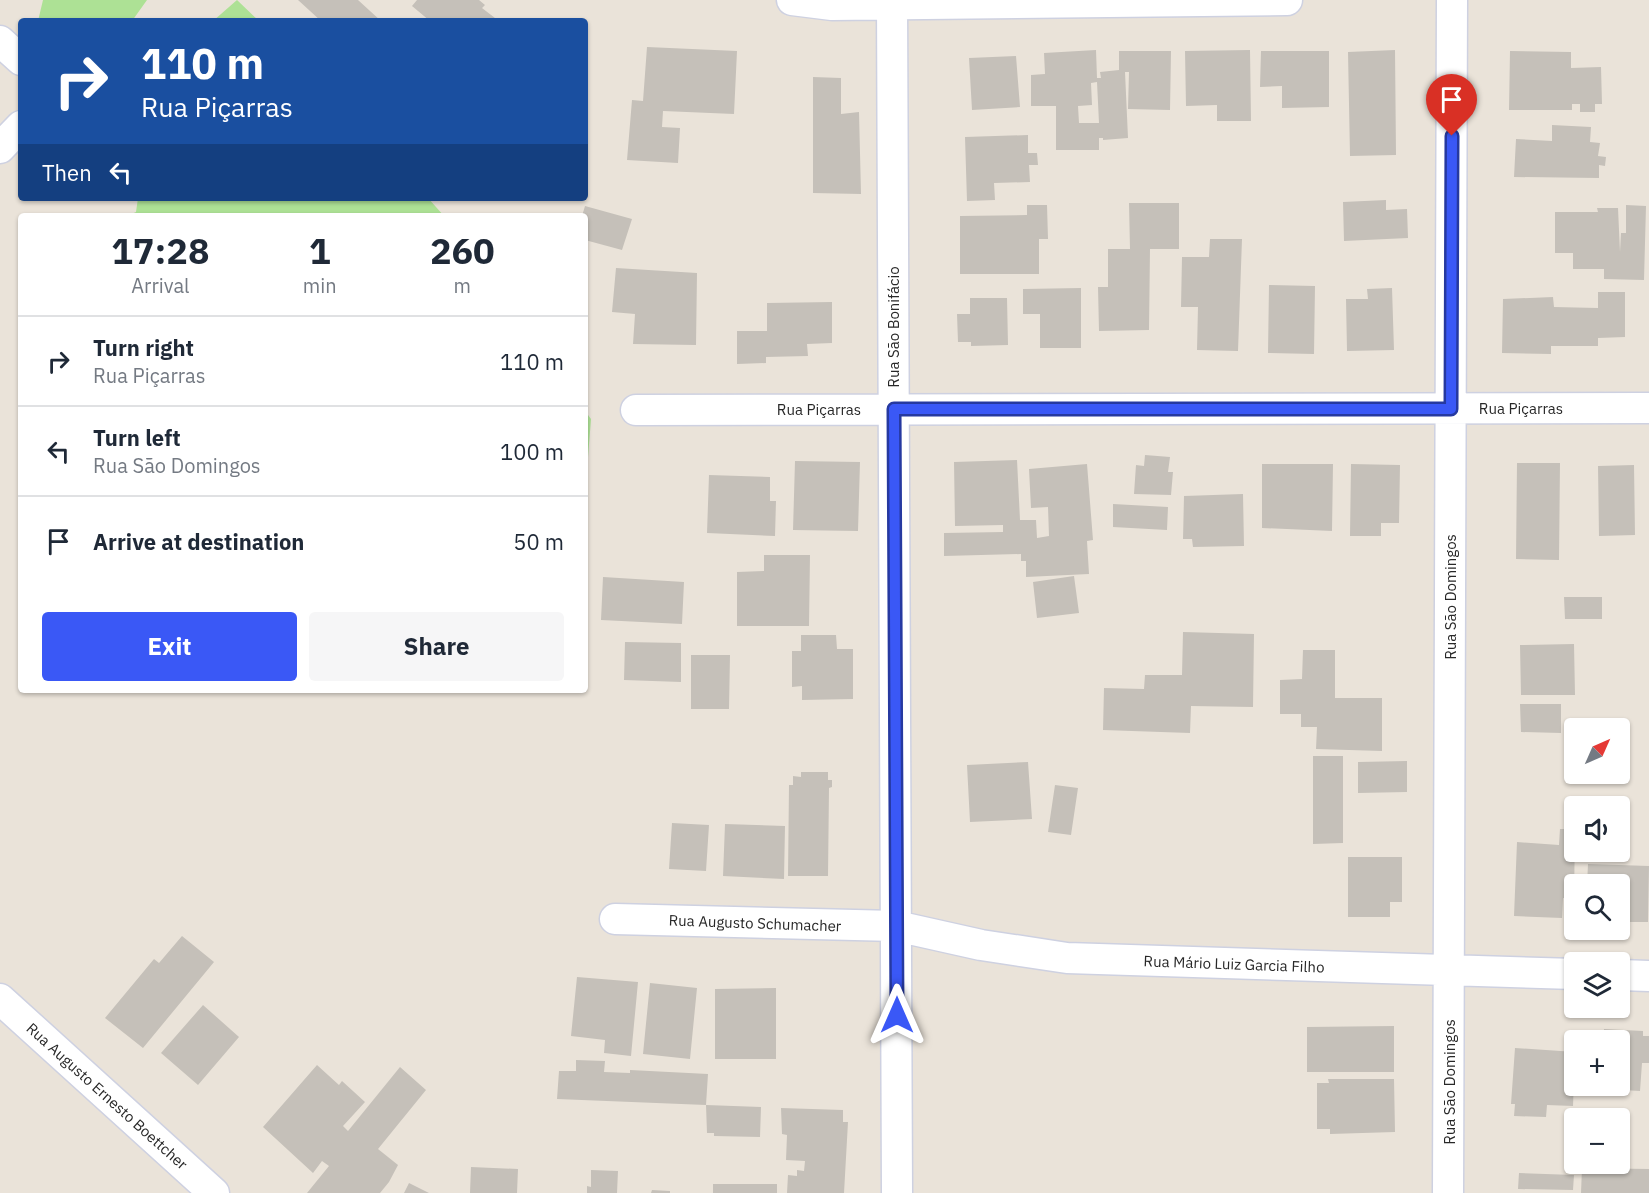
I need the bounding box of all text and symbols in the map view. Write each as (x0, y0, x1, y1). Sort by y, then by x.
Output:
text: 110 m (141, 36, 264, 91)
icon: right (42, 42, 120, 120)
pin (1426, 74, 1477, 136)
icon: arrive (1435, 83, 1468, 116)
text: Rua Piçarras (141, 89, 293, 124)
icon: left (104, 156, 137, 189)
text: Then (42, 158, 92, 187)
text: 17:28 (111, 227, 210, 274)
text: 1 (309, 227, 331, 274)
text: 260 (430, 227, 495, 274)
street label: Rua São Bonifácio (884, 266, 903, 388)
text: Arrival (131, 272, 190, 299)
text: min (303, 272, 337, 299)
text: m (454, 272, 471, 299)
text: Turn right (93, 333, 194, 362)
icon: right (42, 345, 75, 378)
text: 110 m (500, 347, 564, 376)
text: Rua Piçarras (93, 362, 205, 389)
street label: Rua Piçarras (1479, 399, 1563, 418)
street label: Rua Piçarras (777, 400, 861, 419)
text: Turn left (93, 423, 181, 452)
icon: left (42, 435, 75, 468)
text: 100 m (500, 437, 564, 466)
text: Rua São Domingos (93, 452, 261, 479)
icon: arrive (42, 525, 75, 558)
text: Arrive at destination (93, 527, 304, 556)
text: 50 m (513, 527, 564, 556)
street label: Rua São Domingos (1441, 534, 1460, 660)
button: Exit (42, 612, 297, 681)
button: Share (309, 612, 564, 681)
north arrow (1564, 718, 1630, 784)
map controls (1564, 718, 1630, 1174)
button: sound (1564, 796, 1630, 862)
button: search (1564, 874, 1630, 940)
street label: Rua Augusto Schumacher (668, 910, 842, 936)
street label: Rua Mário Luiz Garcia Filho (1143, 951, 1325, 977)
button: layers (1564, 952, 1630, 1018)
position arrow (865, 983, 929, 1047)
street label: Rua Augusto Ernesto Boettcher (22, 1019, 192, 1174)
street label: Rua São Domingos (1440, 1019, 1459, 1145)
button: + (1564, 1030, 1630, 1096)
button: − (1564, 1108, 1630, 1174)

